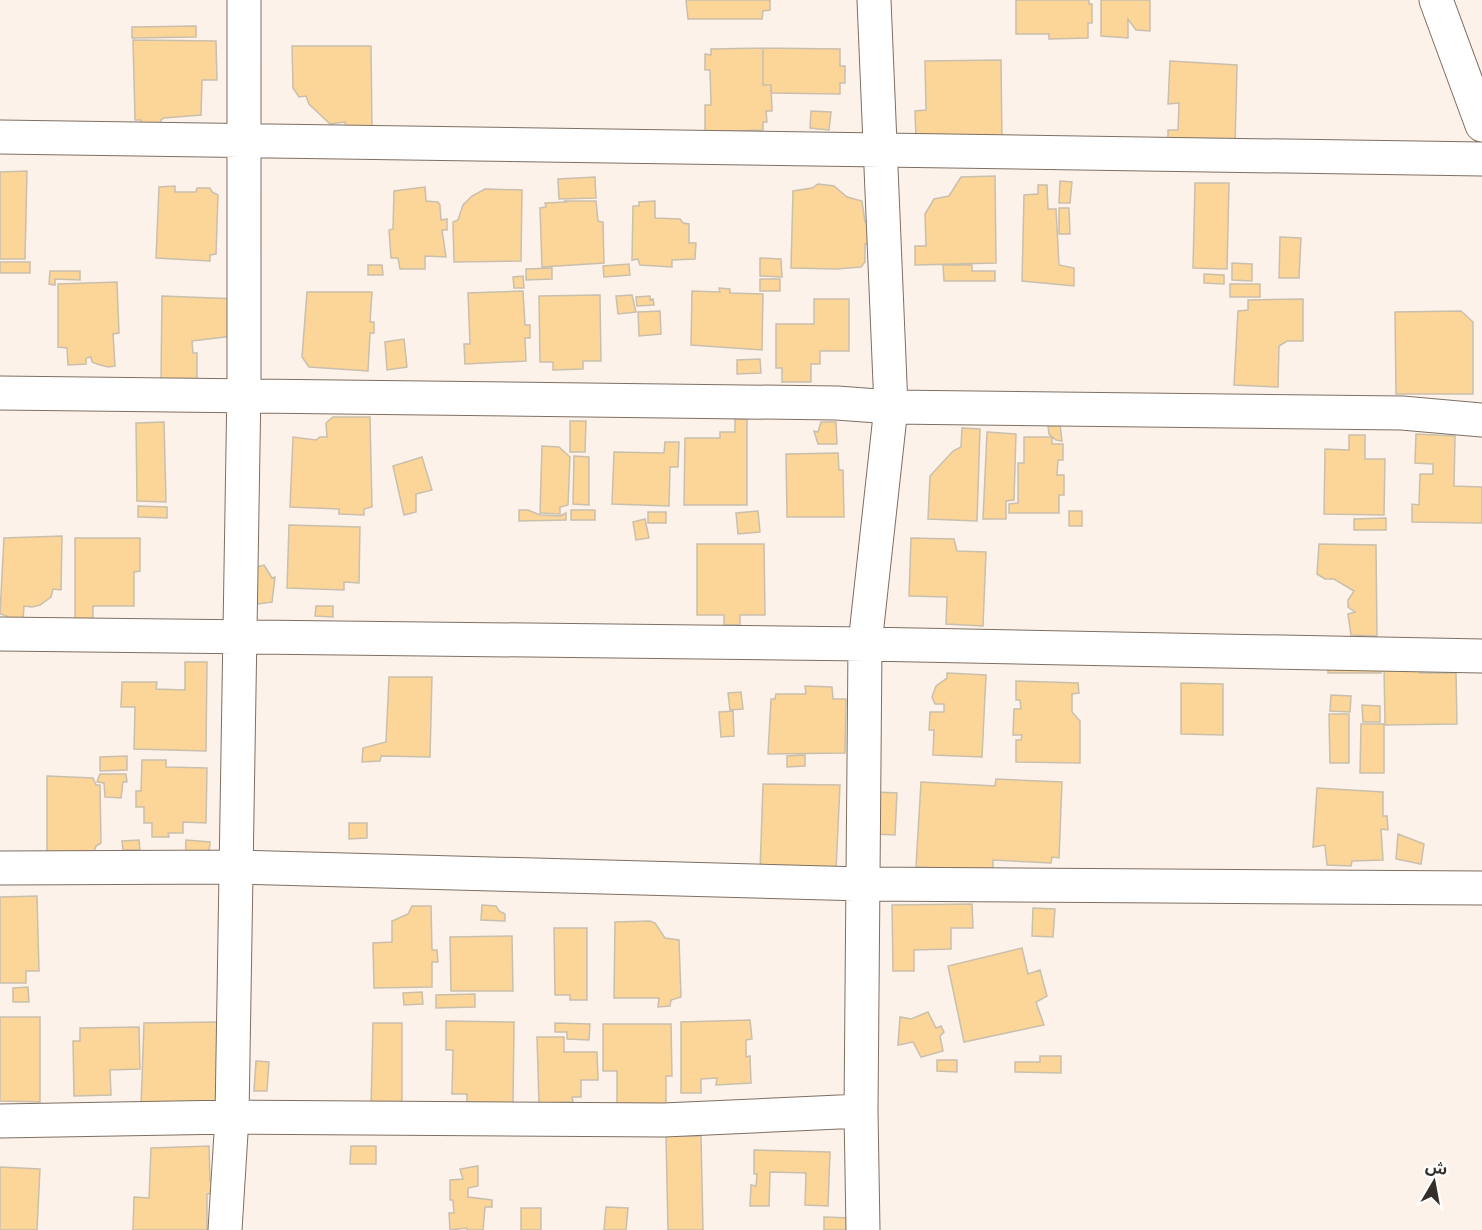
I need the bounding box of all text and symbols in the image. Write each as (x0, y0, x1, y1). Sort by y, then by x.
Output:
north arrow (1404, 1152, 1464, 1212)
text: ش (1424, 1156, 1449, 1179)

